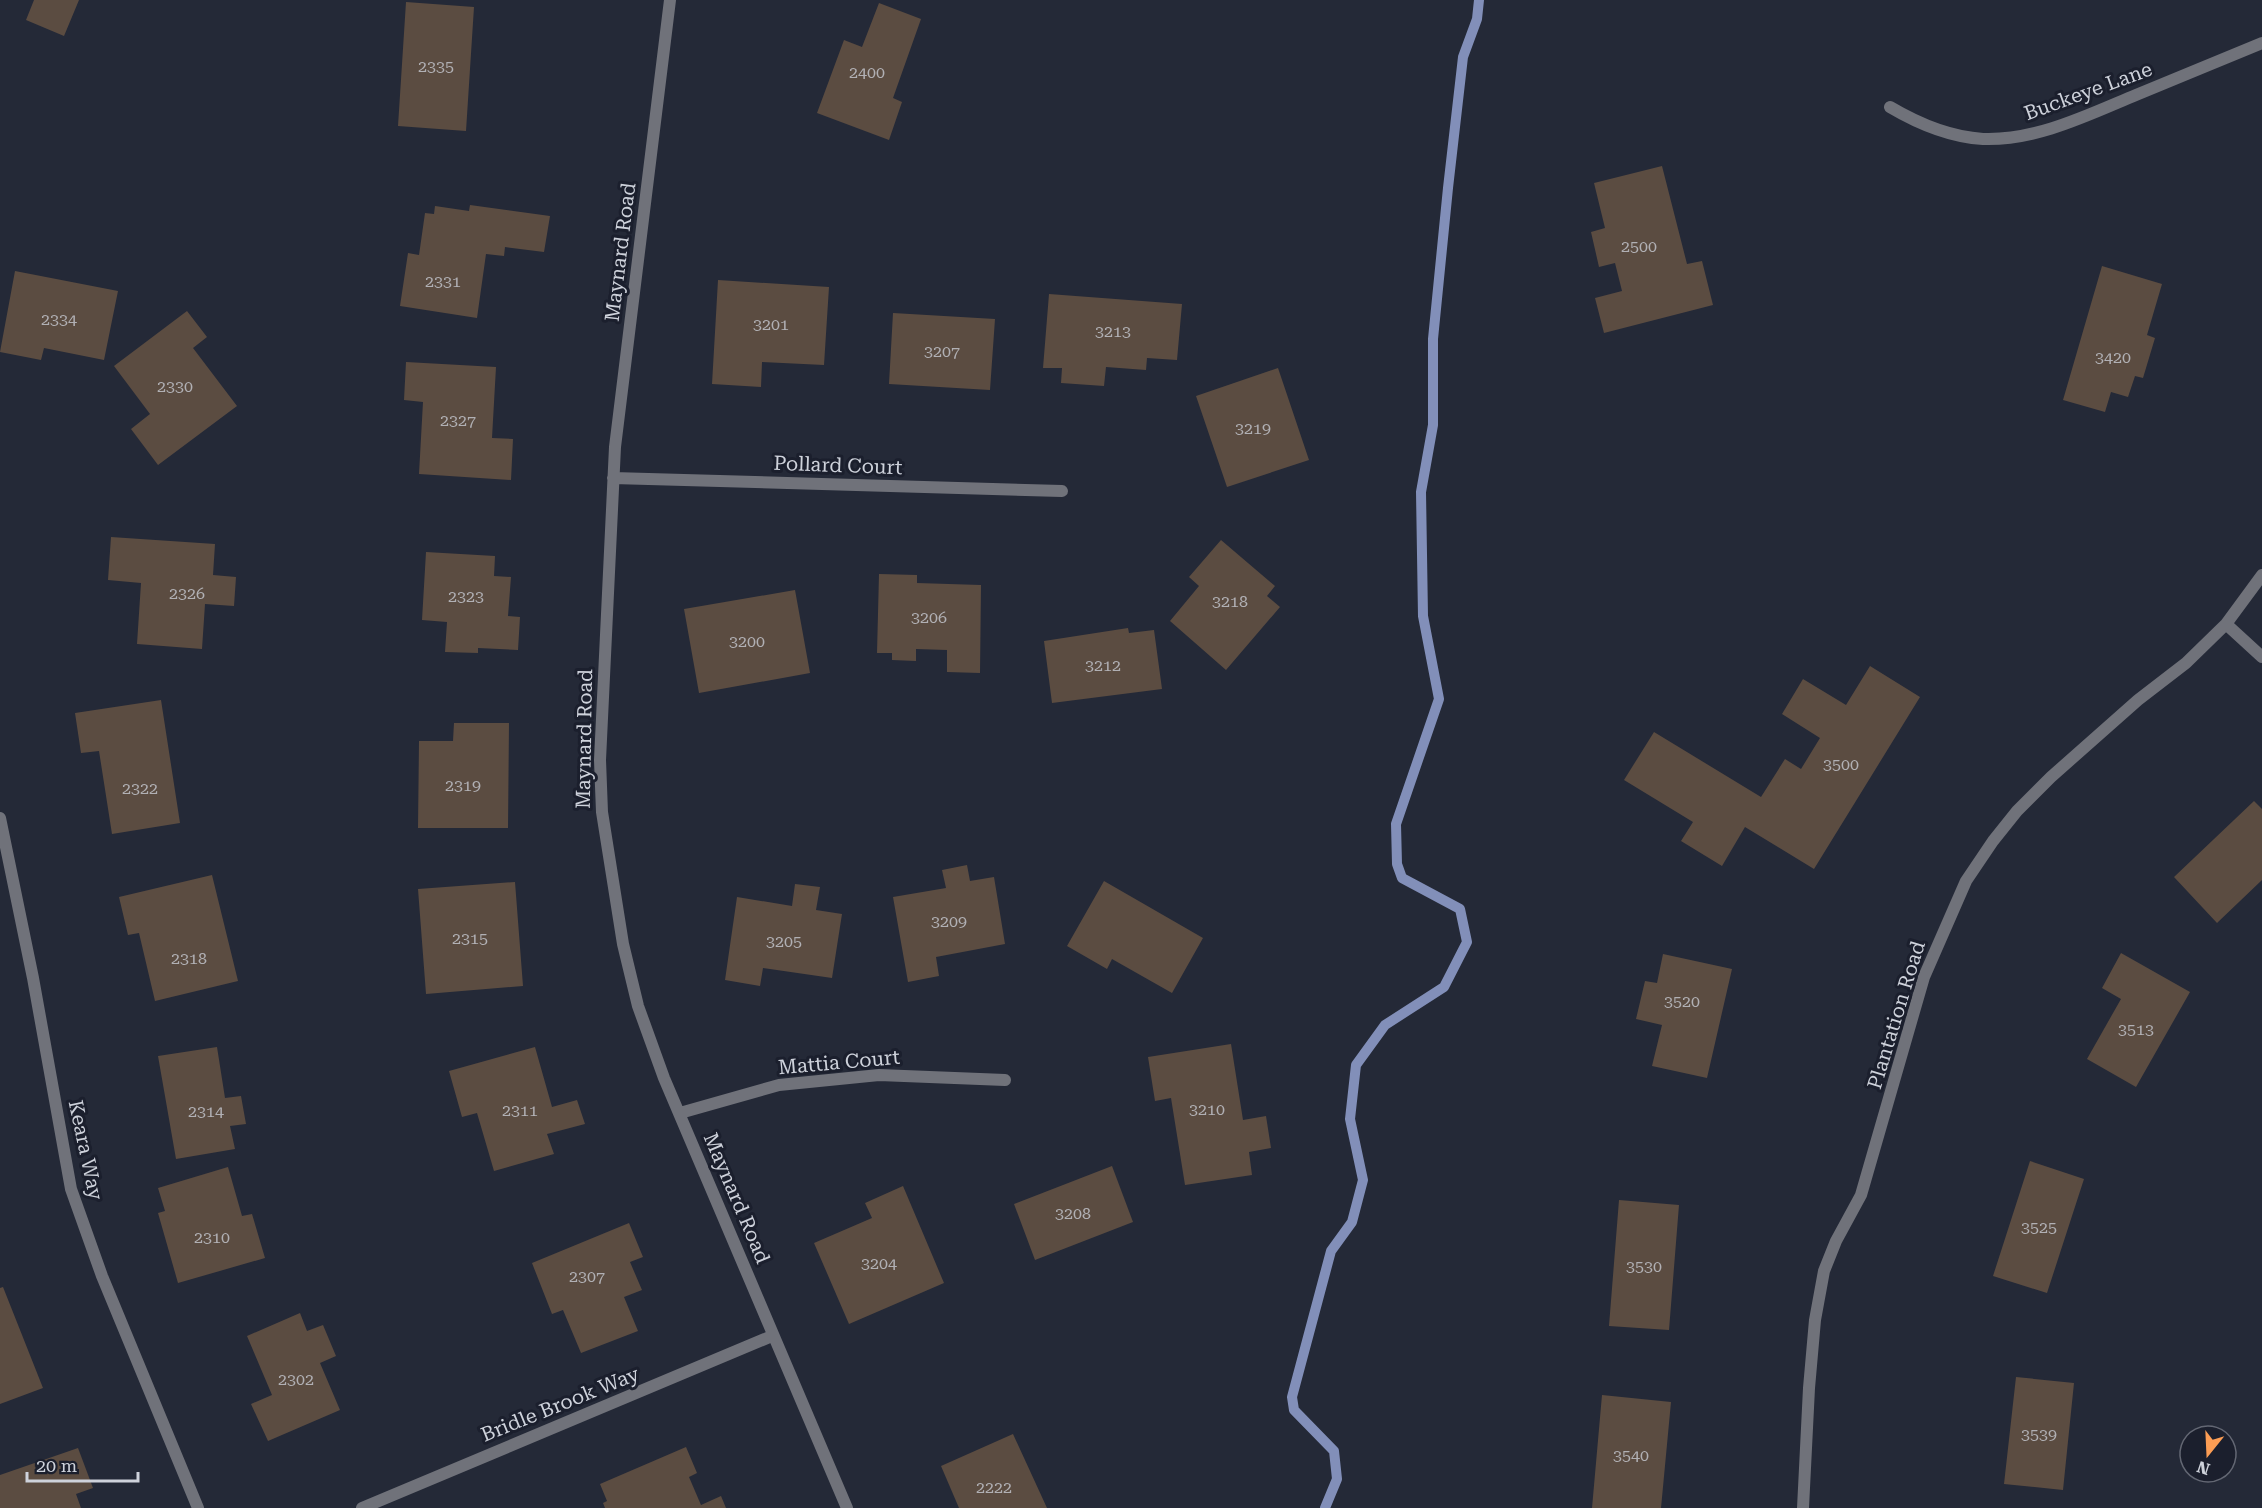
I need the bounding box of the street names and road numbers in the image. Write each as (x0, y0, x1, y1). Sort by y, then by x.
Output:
street label: Buckeye Lane (2021, 57, 2155, 125)
street label: Maynard Road (600, 181, 640, 323)
street label: Pollard Court (773, 451, 903, 479)
street label: Maynard Road (571, 669, 597, 809)
street label: Plantation Road (1862, 938, 1930, 1092)
street label: Mattia Court (777, 1045, 901, 1079)
street label: Keara Way (64, 1098, 108, 1202)
street label: Maynard Road (699, 1129, 775, 1267)
street label: Bridle Brook Way (477, 1361, 643, 1447)

